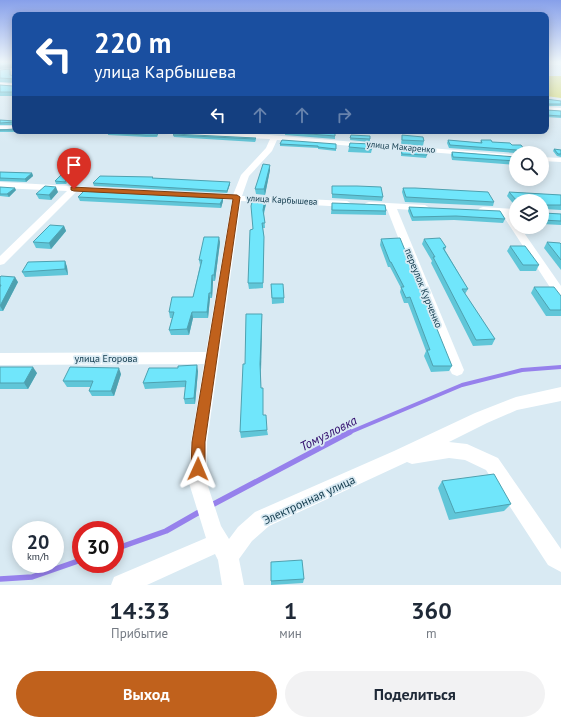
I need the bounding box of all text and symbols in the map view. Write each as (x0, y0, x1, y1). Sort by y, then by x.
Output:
text: 220 m (94, 24, 171, 61)
icon: left (28, 28, 80, 80)
text: улица Карбышева (94, 60, 236, 83)
icon: left (207, 104, 229, 126)
icon: ahead (249, 104, 271, 126)
icon: ahead (291, 104, 313, 126)
icon: right (333, 104, 355, 126)
street label: улица Макаренко (366, 138, 436, 155)
map controls (509, 146, 549, 234)
button: search (509, 146, 549, 186)
pin (57, 148, 91, 189)
icon: arrive (63, 154, 85, 176)
street label: улица Карбышева (246, 192, 318, 207)
button: layers (509, 194, 549, 234)
street label: переулок Курченко (402, 246, 445, 330)
street label: улица Егорова (74, 352, 138, 365)
water label: Томузловка (297, 412, 360, 455)
position arrow (177, 448, 219, 490)
street label: Электронная улица (260, 471, 358, 528)
speed limit sign: 30 (72, 521, 124, 573)
text: 20 (27, 529, 49, 555)
text: km/h (27, 550, 49, 563)
text: 14:33 (109, 595, 170, 626)
text: 1 (284, 595, 297, 626)
text: 360 (411, 595, 452, 626)
text: Прибытие (111, 625, 168, 642)
text: мин (279, 625, 302, 642)
text: m (426, 625, 437, 642)
button: Выход (16, 671, 277, 717)
button: Поделиться (285, 671, 545, 717)

